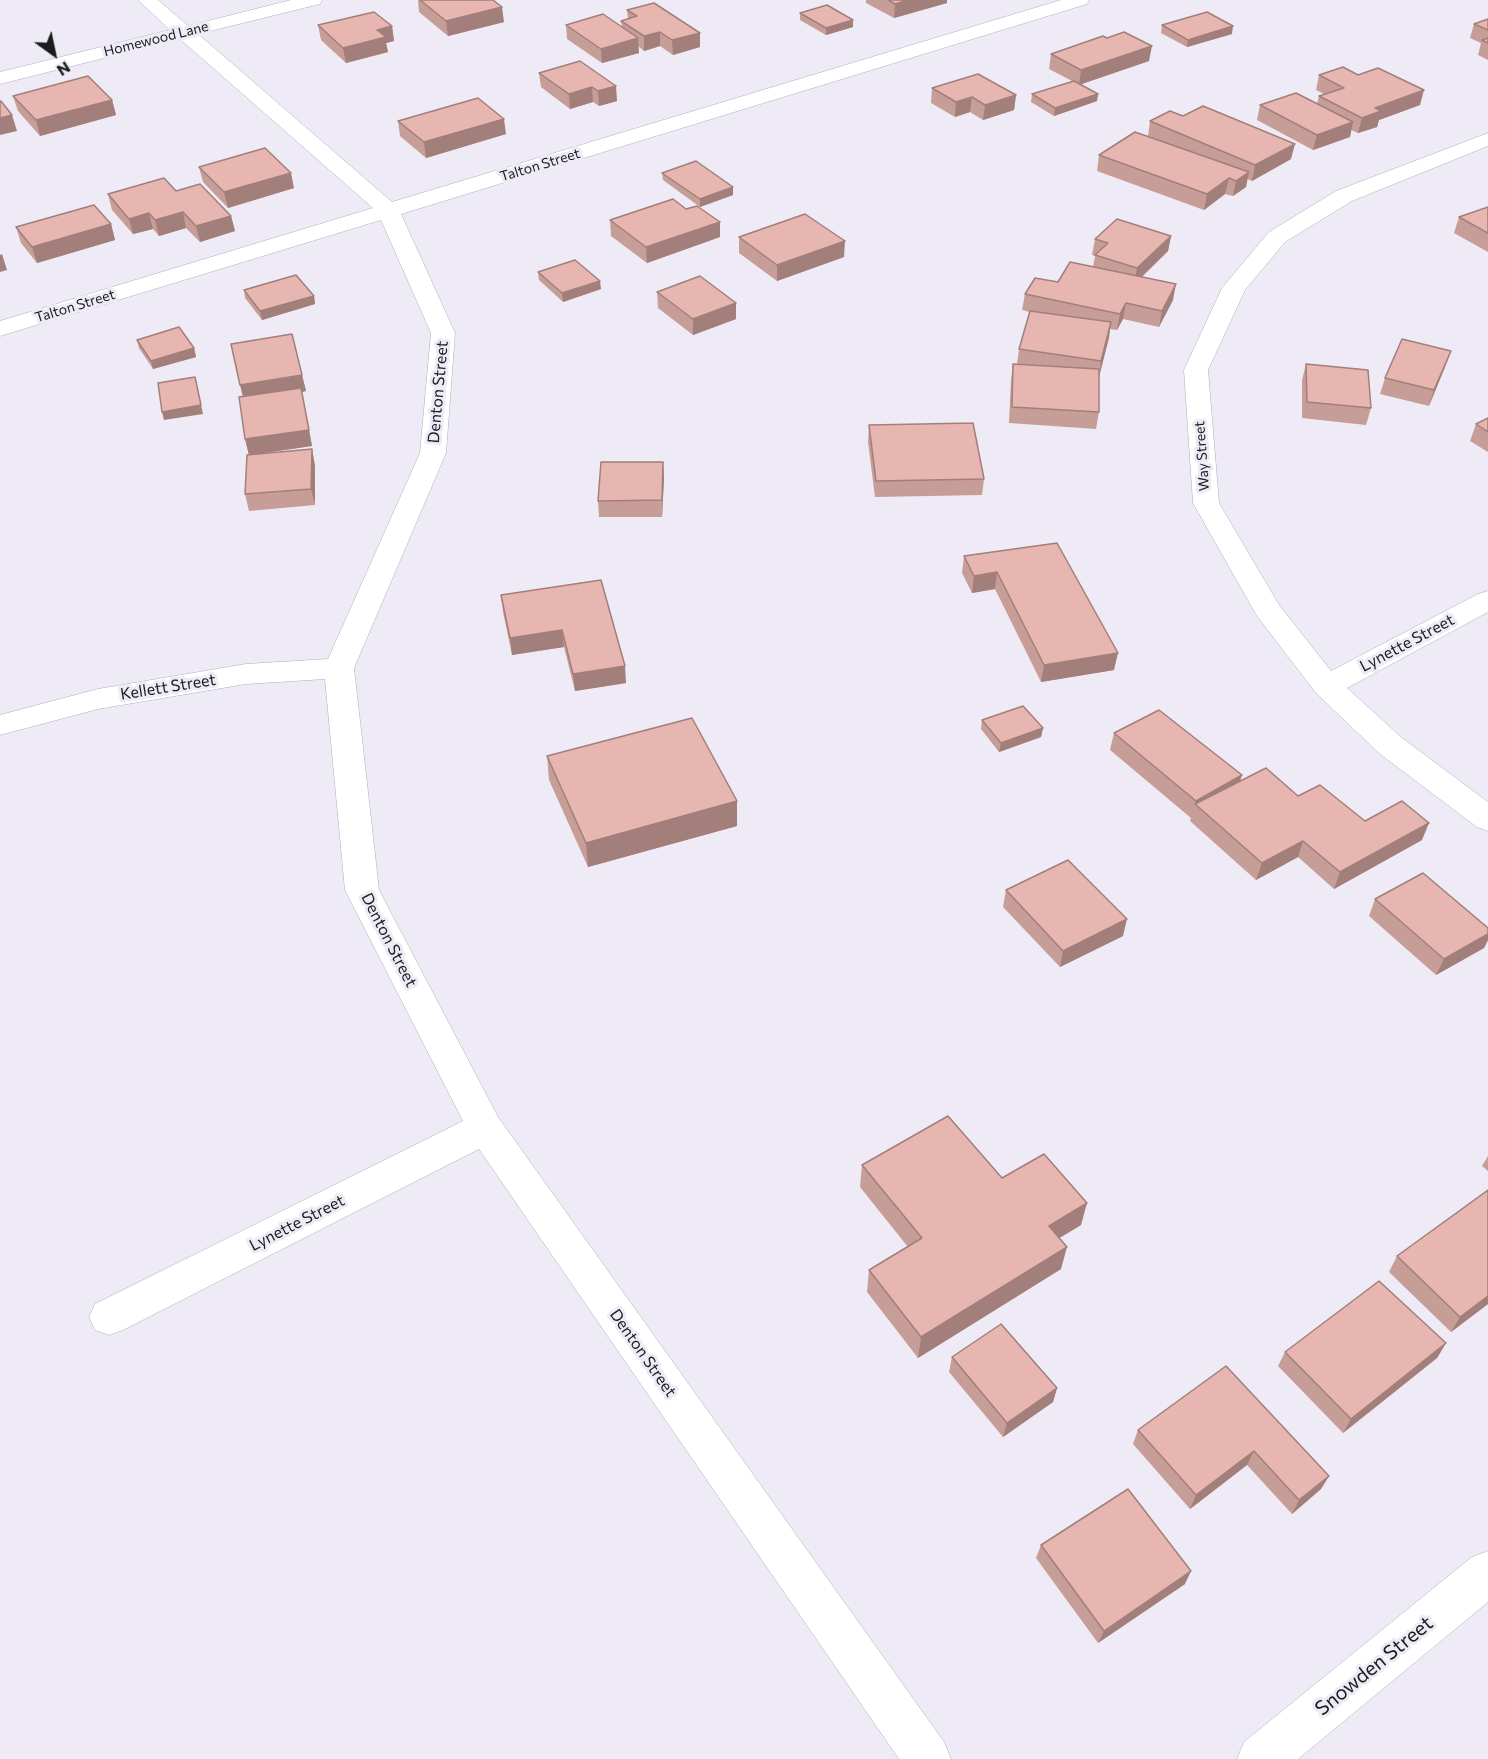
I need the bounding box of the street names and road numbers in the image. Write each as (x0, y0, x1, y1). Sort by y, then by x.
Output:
street label: Homewood Lane (102, 18, 210, 60)
street label: Talton Street (498, 145, 582, 185)
street label: Talton Street (33, 286, 117, 326)
street label: Denton Street (424, 340, 452, 444)
street label: Way Street (1191, 420, 1213, 492)
street label: Lynette Street (1356, 610, 1458, 676)
street label: Kellett Street (119, 670, 217, 704)
street label: Denton Street (357, 890, 421, 990)
street label: Lynette Street (246, 1191, 348, 1255)
street label: Denton Street (606, 1305, 680, 1401)
street label: Snowden Street (1310, 1611, 1438, 1721)

